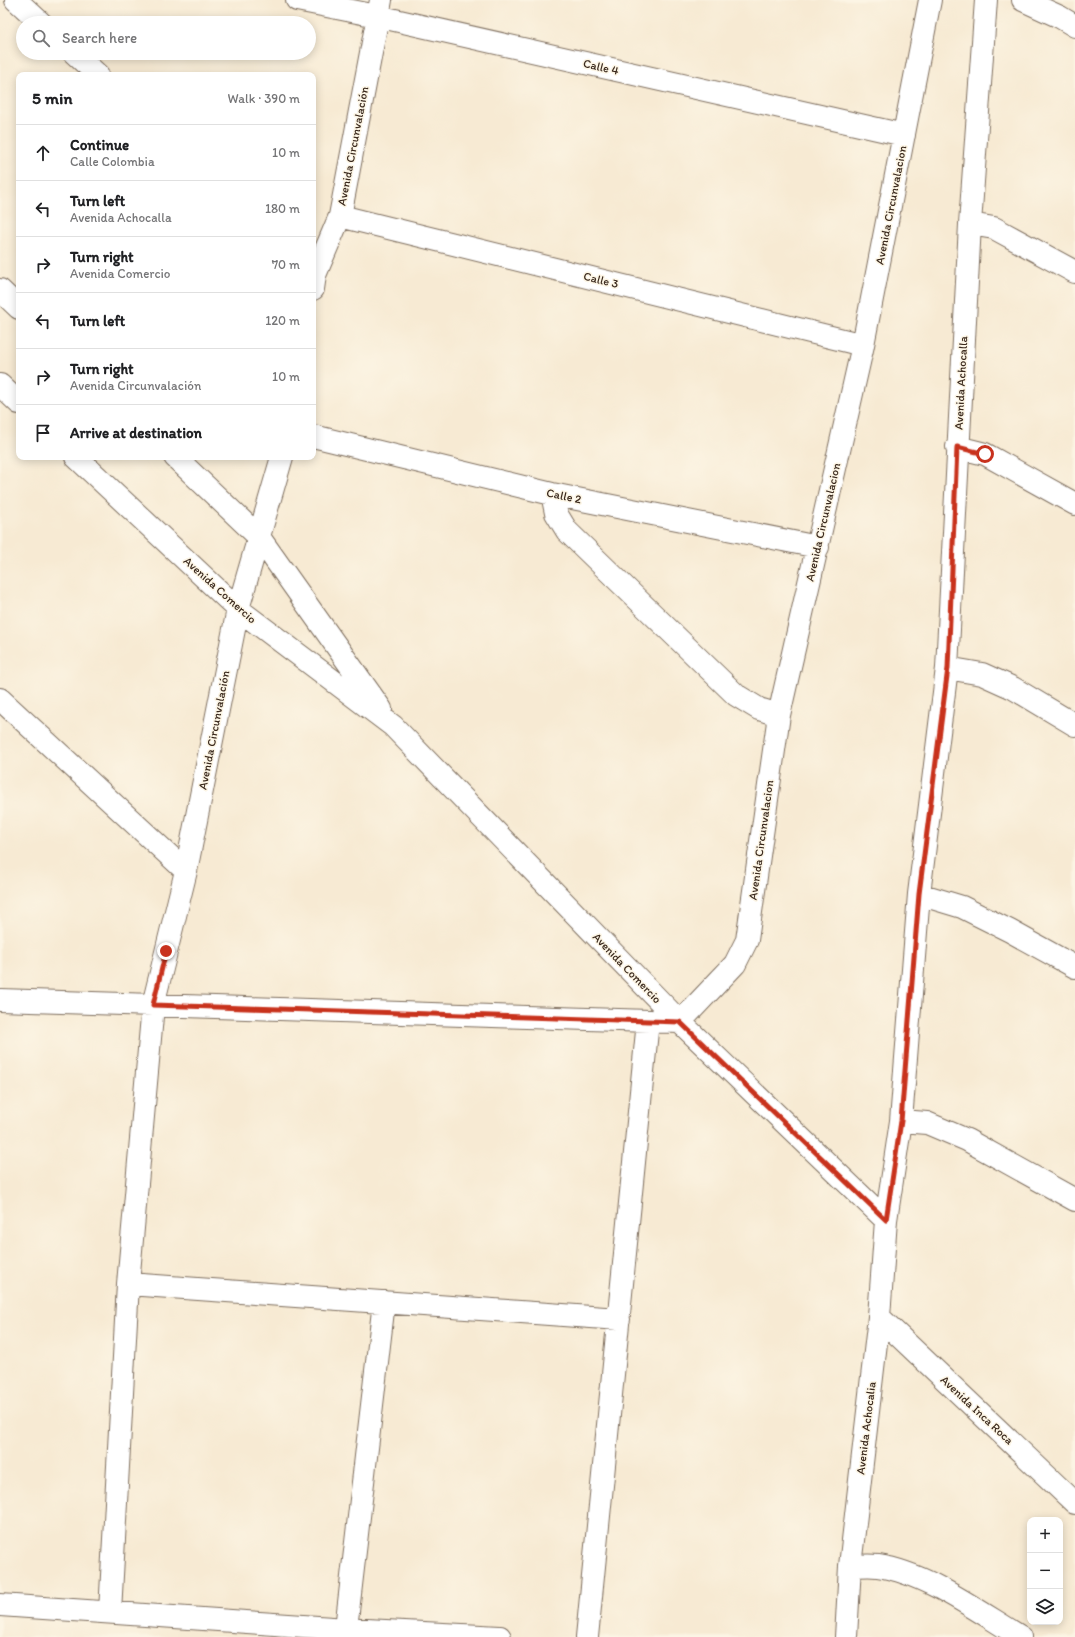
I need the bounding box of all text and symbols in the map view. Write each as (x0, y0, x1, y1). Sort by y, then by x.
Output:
search box (16, 16, 316, 60)
icon: search (30, 27, 52, 49)
text: Search here (62, 29, 137, 47)
street label: Calle 4 (582, 56, 620, 78)
street label: Avenida Circunvalación (335, 85, 371, 207)
text: 5 min (32, 88, 72, 108)
text: Walk · 390 m (228, 91, 300, 106)
text: Continue (70, 136, 129, 154)
icon: ahead (32, 142, 54, 164)
street label: Avenida Circunvalacion (873, 144, 909, 266)
text: 10 m (272, 145, 300, 160)
text: Calle Colombia (70, 154, 155, 169)
text: Turn left (70, 192, 125, 210)
icon: left (32, 198, 54, 220)
text: 180 m (265, 201, 300, 216)
text: Avenida Achocalla (70, 210, 172, 225)
text: Turn right (70, 248, 134, 266)
icon: right (32, 254, 54, 276)
text: 70 m (272, 257, 300, 272)
text: Avenida Comercio (70, 266, 170, 281)
street label: Calle 3 (582, 269, 620, 291)
icon: left (32, 310, 54, 332)
text: Turn left (70, 312, 125, 330)
text: 120 m (265, 313, 300, 328)
street label: Avenida Achocalla (952, 335, 970, 430)
text: Turn right (70, 360, 134, 378)
icon: right (32, 366, 54, 388)
text: 10 m (272, 369, 300, 384)
text: Avenida Circunvalación (70, 378, 201, 393)
icon: arrive (32, 422, 54, 444)
text: Arrive at destination (70, 424, 202, 442)
route start (976, 445, 994, 463)
street label: Avenida Circunvalacion (803, 461, 843, 583)
street label: Calle 2 (545, 485, 583, 507)
street label: Avenida Comercio (181, 554, 259, 626)
street label: Avenida Circunvalación (196, 669, 232, 791)
street label: Avenida Circunvalacion (746, 779, 776, 901)
street label: Avenida Comercio (590, 930, 664, 1006)
route end (157, 942, 175, 960)
street label: Avenida Inca Roca (938, 1373, 1017, 1448)
street label: Avenida Achocalia (853, 1380, 879, 1475)
map controls (1027, 1517, 1063, 1625)
button: + (1027, 1517, 1063, 1553)
button: − (1027, 1553, 1063, 1589)
button: layers (1027, 1589, 1063, 1625)

